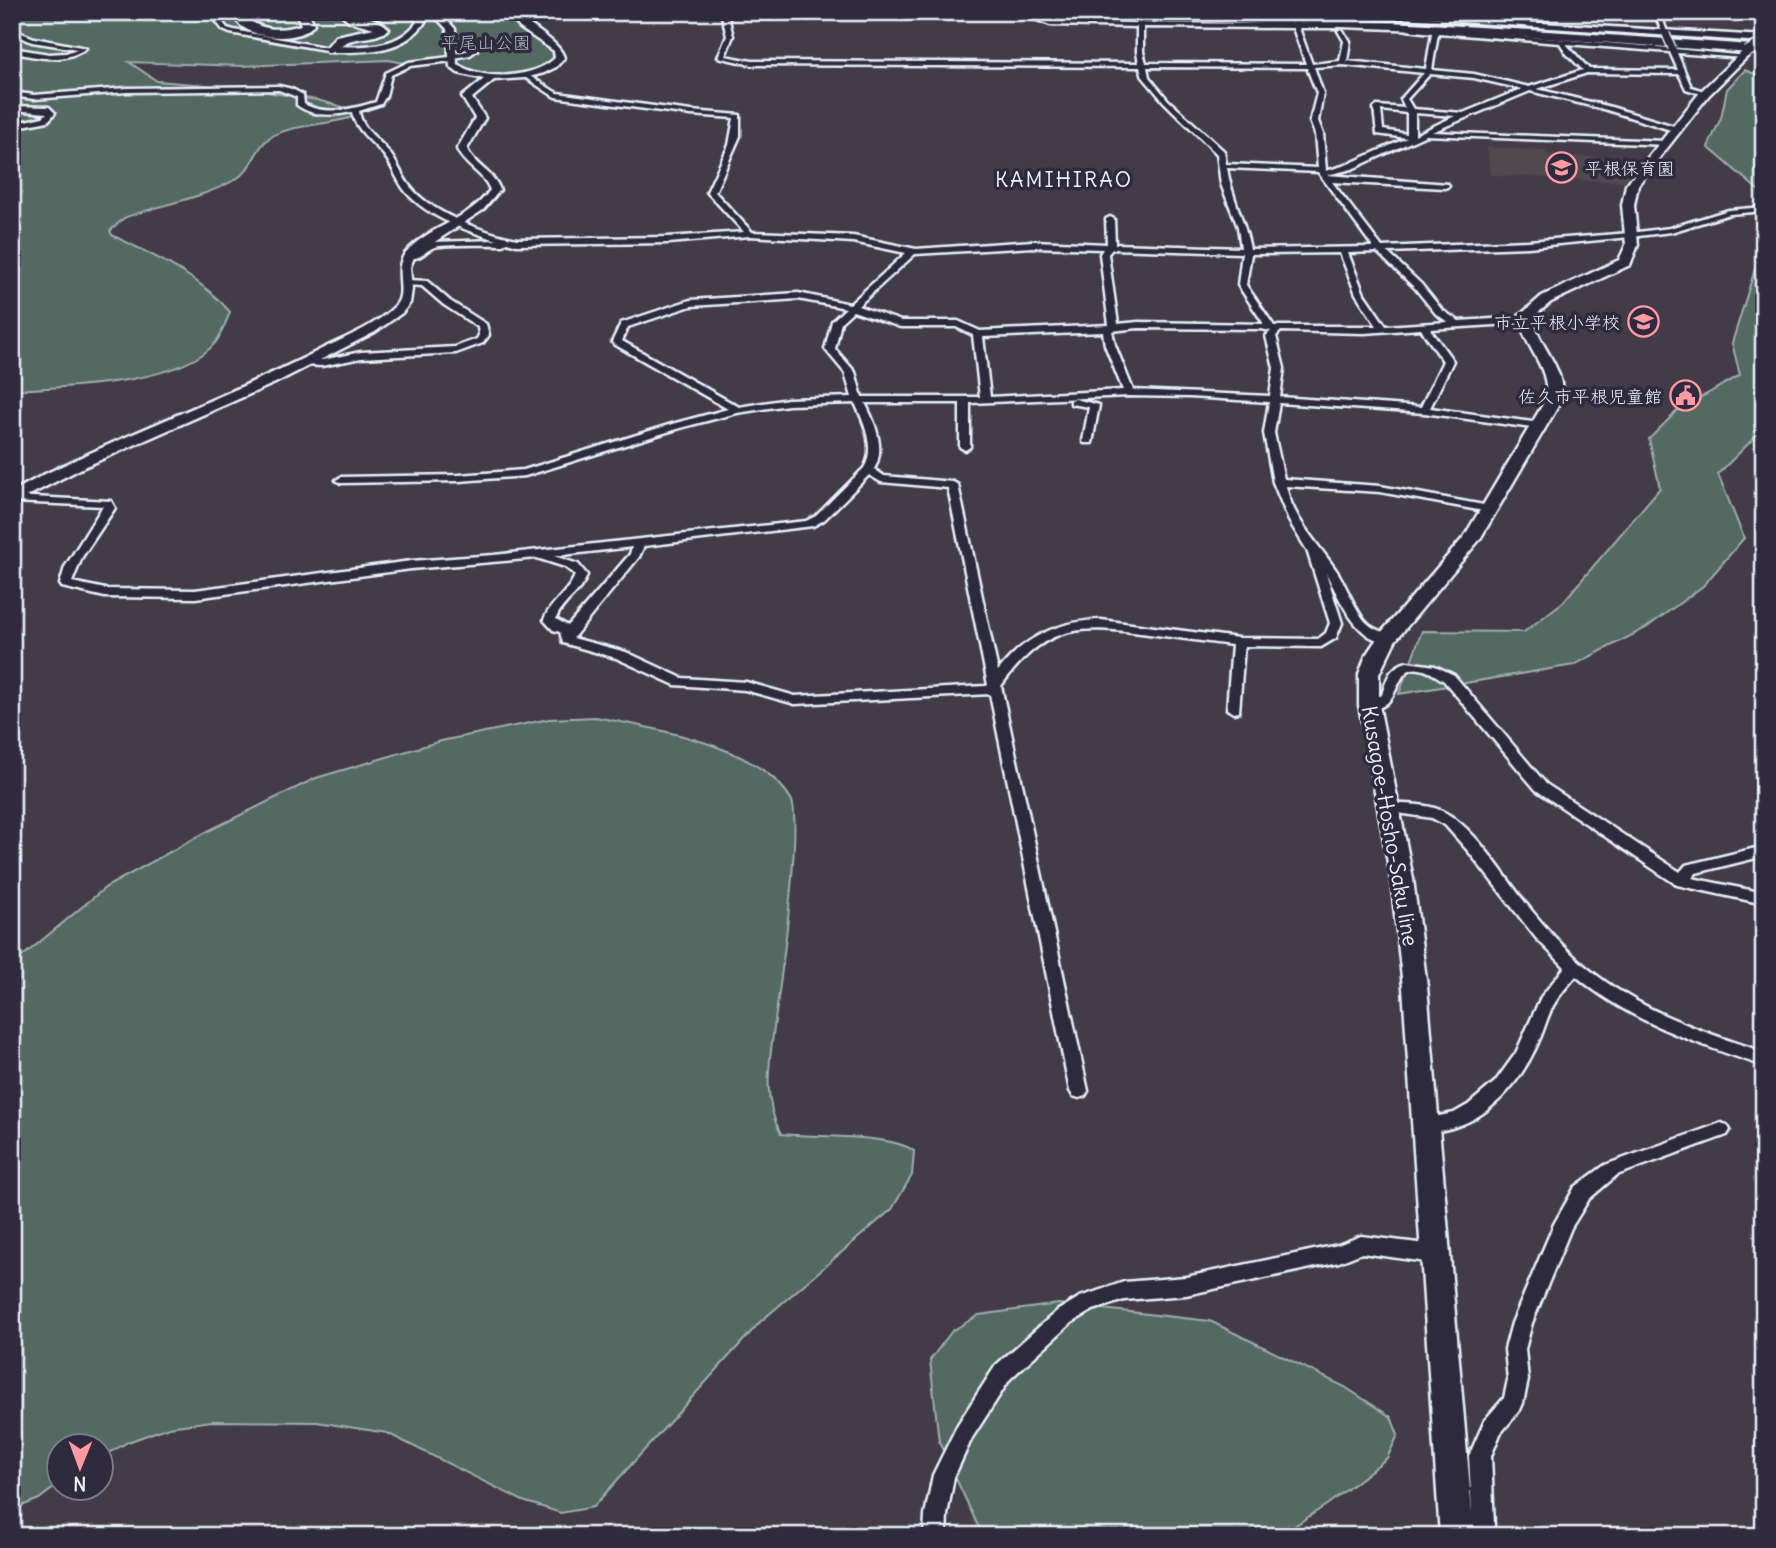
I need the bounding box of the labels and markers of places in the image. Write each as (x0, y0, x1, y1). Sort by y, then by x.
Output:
school or university icon: 平根保育園 (1545, 151, 1579, 185)
place label: 平根保育園 (1585, 157, 1675, 180)
school or university icon: 市立平根小学校 (1626, 305, 1660, 339)
place label: 市立平根小学校 (1494, 311, 1620, 334)
public building icon: 佐久市平根児童館 (1668, 379, 1702, 413)
place label: 佐久市平根児童館 (1518, 385, 1662, 408)

